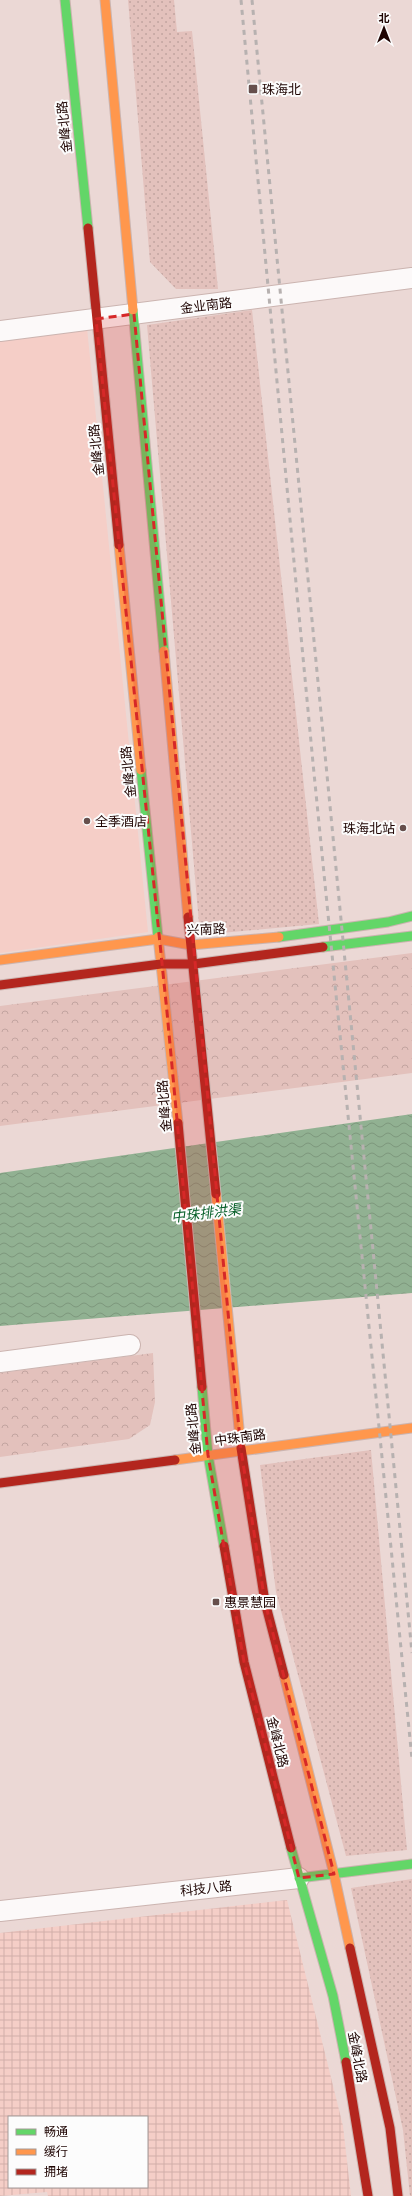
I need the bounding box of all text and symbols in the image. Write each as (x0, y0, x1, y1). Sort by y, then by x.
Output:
north arrow (364, 8, 404, 48)
text: 北 (379, 9, 390, 25)
place label: 珠海北 (262, 79, 301, 98)
marker: 珠海北 (247, 83, 259, 95)
street label: 金峰北路 (51, 100, 76, 154)
street label: 金业南路 (179, 292, 233, 317)
street label: 金峰北路 (83, 423, 108, 477)
street label: 金峰北路 (115, 745, 140, 799)
place label: 全季酒店 (95, 811, 147, 830)
marker: 全季酒店 (82, 816, 92, 826)
place label: 珠海北站 (343, 818, 395, 837)
marker: 珠海北站 (398, 823, 408, 833)
street label: 兴南路 (186, 918, 226, 939)
street label: 金峰北路 (152, 1079, 175, 1133)
water label: 中珠排洪渠 (170, 1198, 244, 1226)
street label: 金峰北路 (180, 1402, 205, 1456)
street label: 中珠南路 (213, 1423, 267, 1450)
place label: 惠景慧园 (224, 1592, 276, 1611)
marker: 惠景慧园 (211, 1597, 221, 1607)
street label: 金峰北路 (263, 1714, 294, 1769)
street label: 科技八路 (179, 1875, 233, 1900)
street label: 金峰北路 (344, 2030, 373, 2084)
legend (8, 2116, 148, 2188)
text: 畅通 (44, 2122, 68, 2139)
text: 缓行 (44, 2142, 68, 2159)
text: 拥堵 (44, 2162, 68, 2179)

